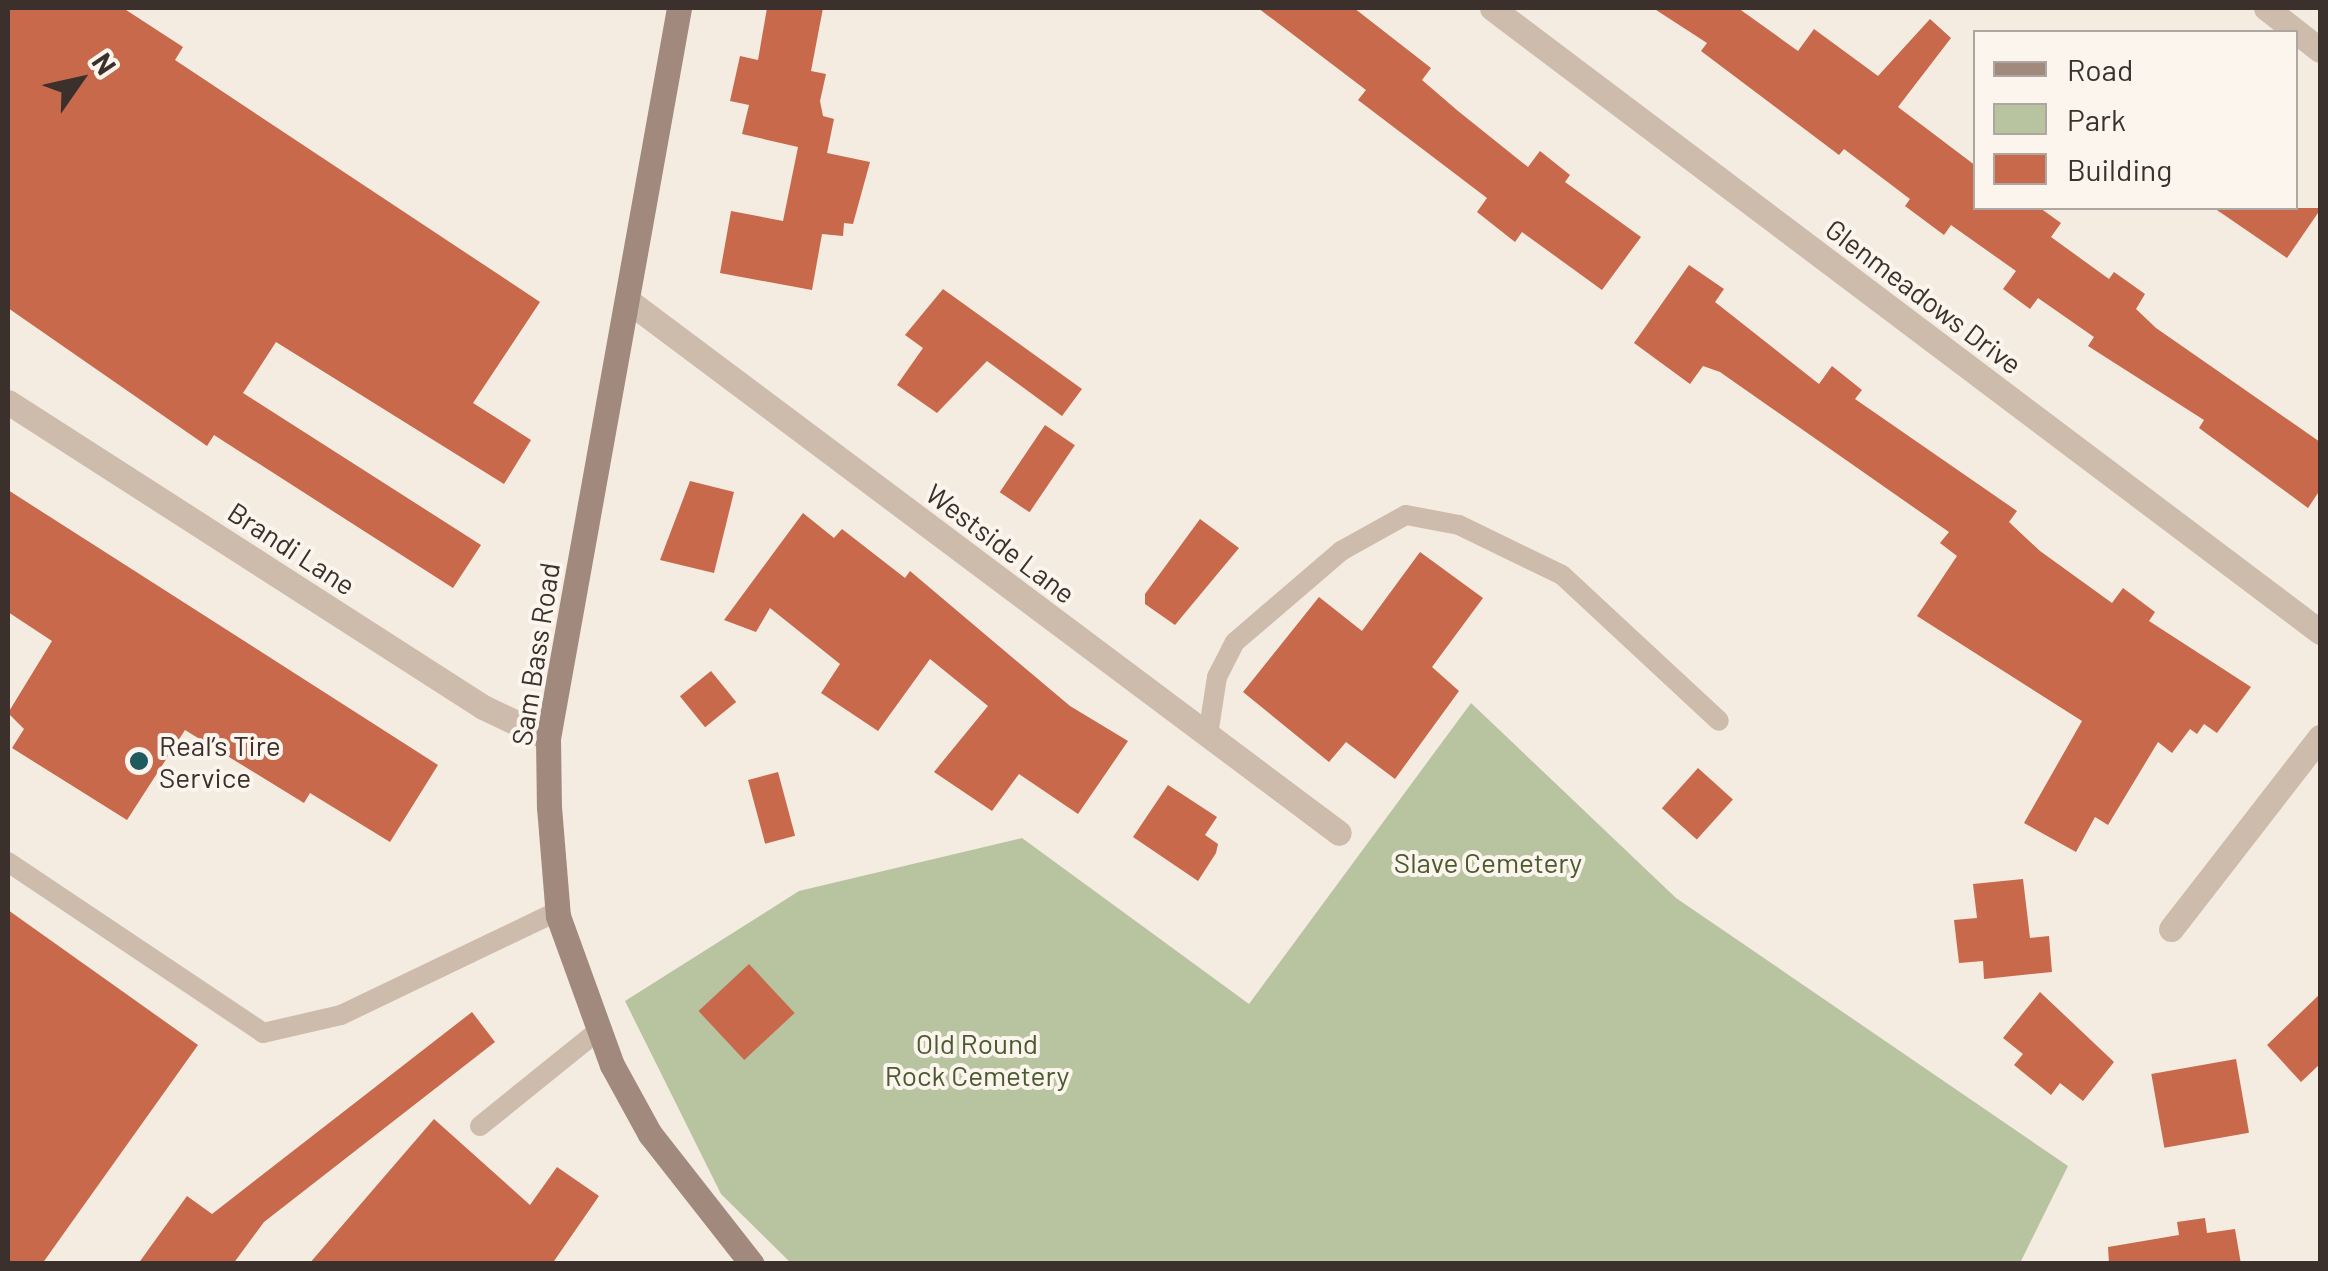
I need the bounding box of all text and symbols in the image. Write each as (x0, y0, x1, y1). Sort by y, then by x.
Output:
north arrow (30, 30, 130, 130)
legend (1973, 30, 2298, 210)
text: N (86, 46, 124, 80)
text: Road (2067, 51, 2133, 87)
text: Park (2067, 101, 2126, 137)
text: Building (2067, 151, 2172, 187)
street label: Glenmeadows Drive (1819, 211, 2029, 381)
street label: Westside Lane (920, 476, 1082, 610)
street label: Brandi Lane (222, 494, 362, 602)
street label: Sam Bass Road (504, 560, 566, 748)
place label: Real’s Tire Service (159, 728, 281, 794)
marker: Real’s Tire Service (128, 750, 150, 772)
park label: Slave Cemetery (1394, 845, 1582, 879)
park label: Old Round Rock Cemetery (885, 1026, 1069, 1092)

